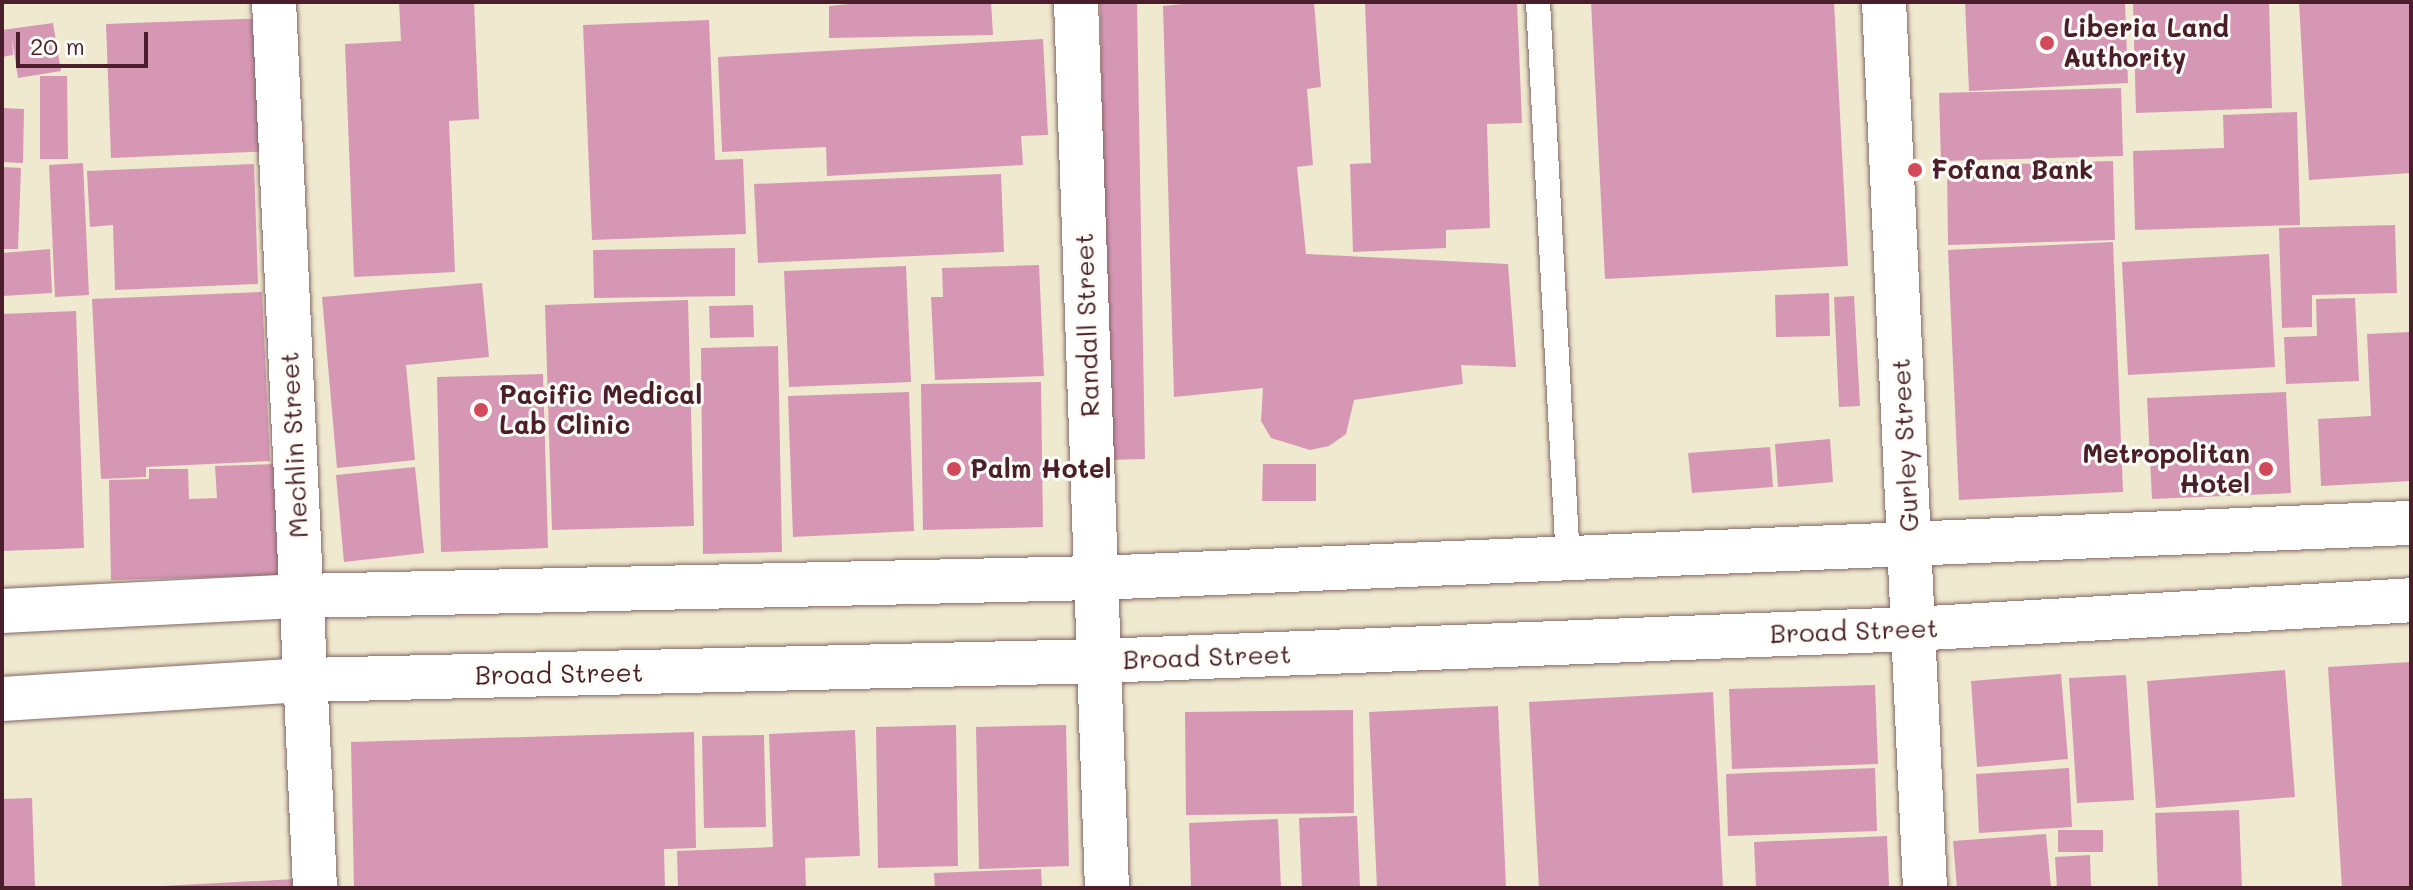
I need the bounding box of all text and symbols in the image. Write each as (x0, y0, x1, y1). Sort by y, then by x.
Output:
place label: Liberia Land Authority (2063, 12, 2229, 74)
scale bar (20, 16, 152, 66)
text: 20 m (30, 30, 85, 61)
marker: Liberia Land Authority (2038, 34, 2056, 52)
place label: Fofana Bank (1931, 154, 2093, 186)
marker: Fofana Bank (1906, 161, 1924, 179)
street label: Randall Street (1068, 232, 1106, 418)
street label: Mechlin Street (274, 351, 314, 539)
street label: Gurley Street (1885, 357, 1925, 533)
place label: Pacific Medical Lab Clinic (499, 379, 702, 440)
marker: Pacific Medical Lab Clinic (470, 399, 492, 421)
place label: Metropolitan Hotel (2082, 438, 2250, 500)
place label: Palm Hotel (970, 453, 1112, 485)
marker: Palm Hotel (945, 460, 963, 478)
marker: Metropolitan Hotel (2257, 460, 2275, 478)
street label: Broad Street (1769, 612, 1939, 650)
street label: Broad Street (1122, 638, 1292, 676)
street label: Broad Street (475, 657, 643, 691)

